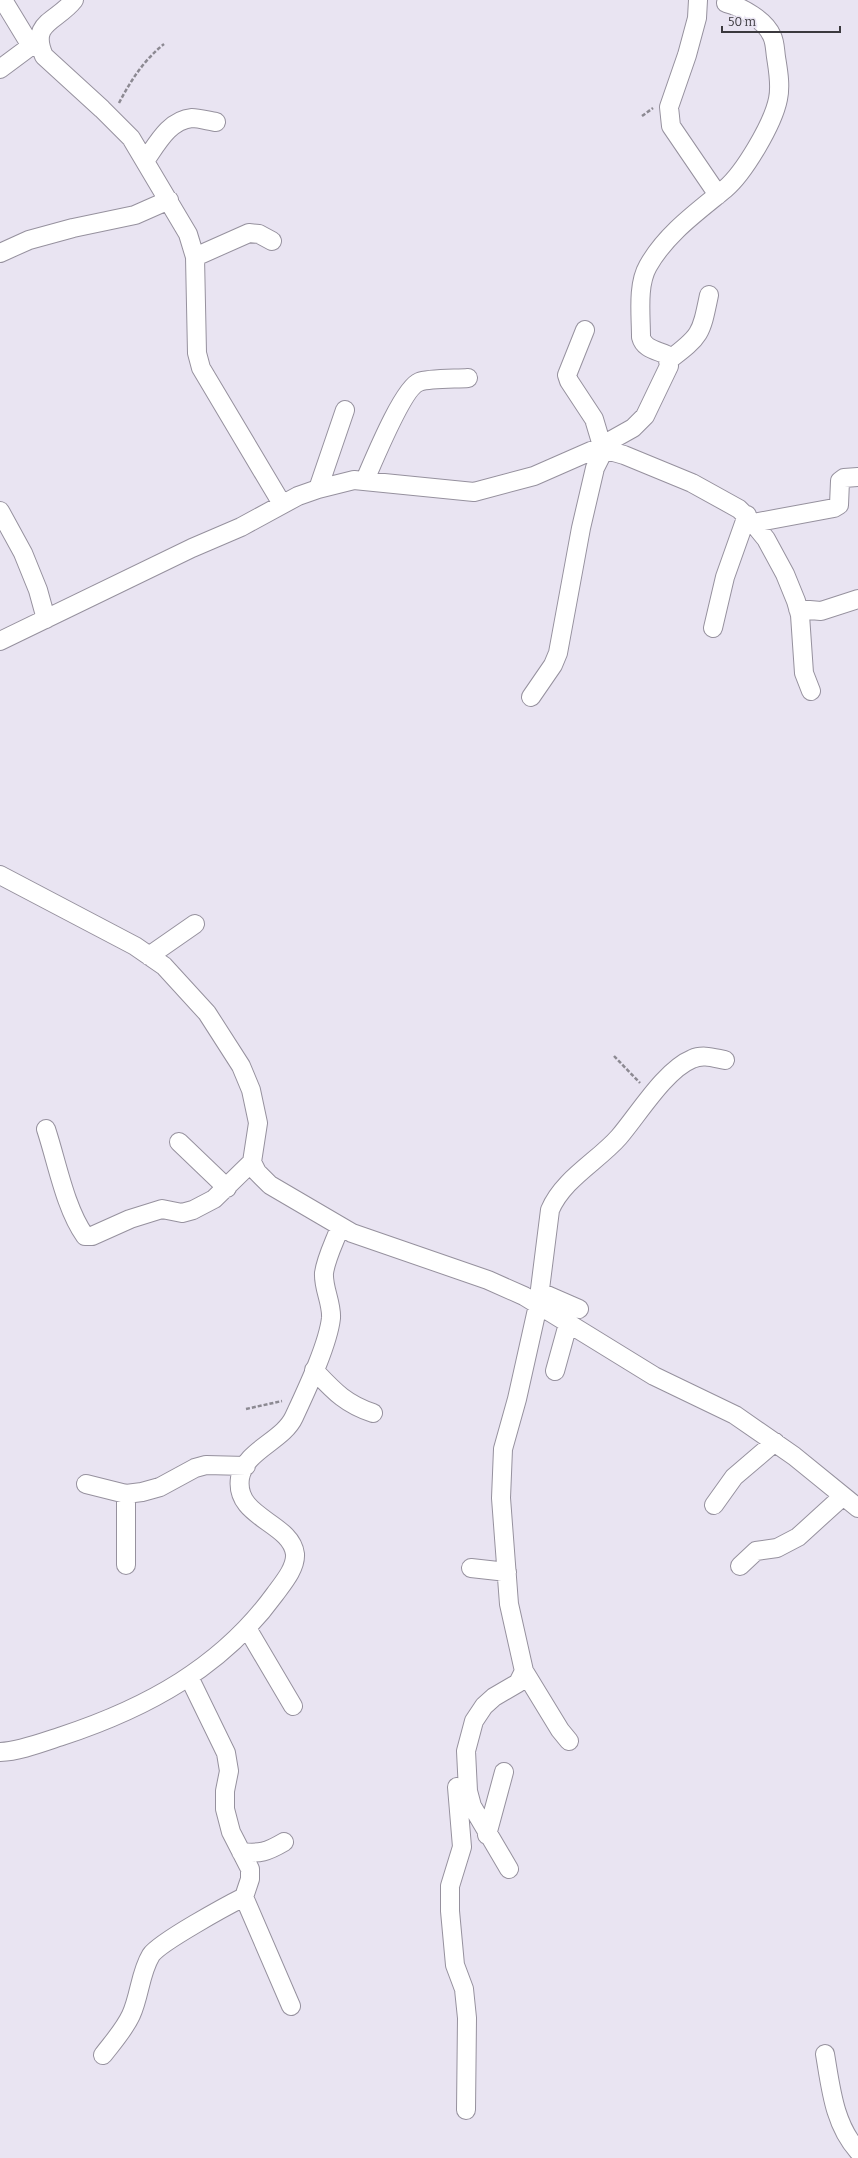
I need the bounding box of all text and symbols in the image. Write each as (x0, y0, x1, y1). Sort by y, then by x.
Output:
scale bar (722, 8, 840, 34)
text: 50 m (728, 15, 757, 29)

